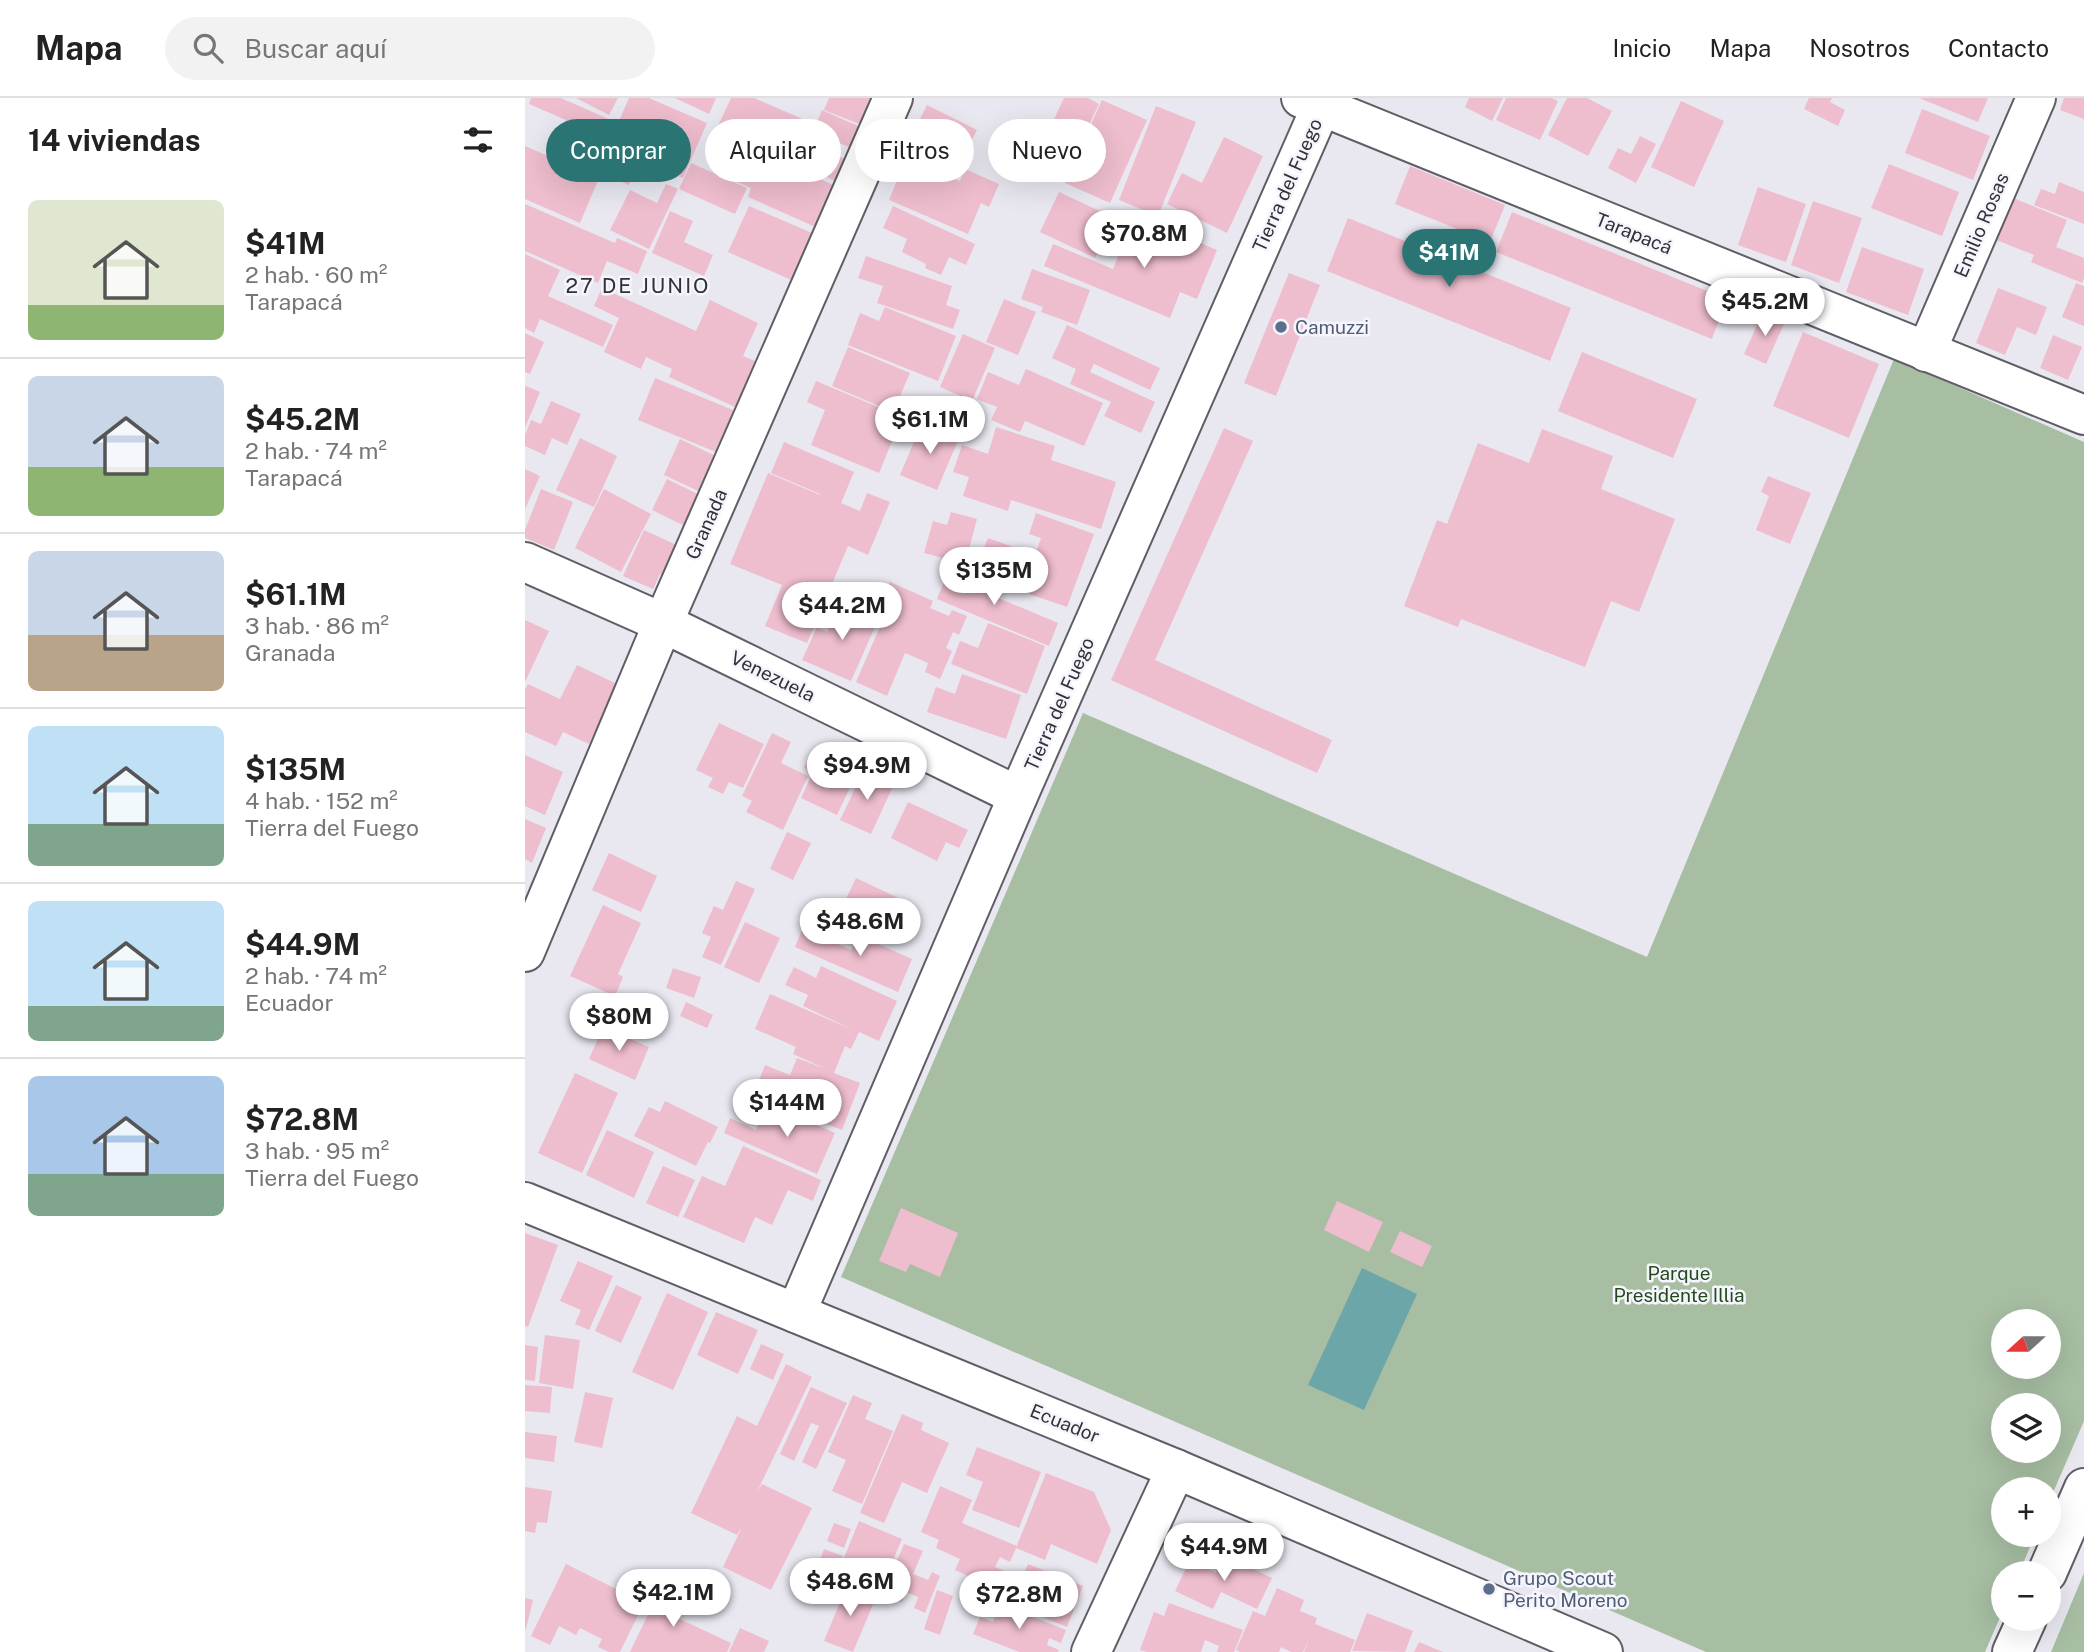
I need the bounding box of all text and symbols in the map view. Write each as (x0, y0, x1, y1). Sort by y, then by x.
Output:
search box (165, 17, 655, 80)
text: Mapa (35, 29, 123, 67)
icon: search (189, 29, 227, 67)
text: Buscar aquí (245, 33, 386, 64)
text: Inicio (1612, 34, 1671, 62)
text: Mapa (1709, 34, 1771, 62)
text: Nosotros (1809, 34, 1910, 62)
text: Contacto (1948, 34, 2049, 62)
street label: Tierra del Fuego (1248, 115, 1326, 255)
chip: Comprar (546, 119, 691, 182)
chip: Alquilar (705, 119, 841, 182)
chip: Filtros (855, 119, 974, 182)
chip: Nuevo (988, 119, 1106, 182)
icon: filters (459, 121, 497, 159)
text: 14 viviendas (28, 122, 200, 158)
street label: Emilio Rosas (1949, 169, 2013, 281)
street label: Tarapacá (1592, 208, 1676, 258)
pin: $70.8M (1087, 211, 1201, 270)
text: $70.8M (1100, 219, 1188, 246)
text: $41M (245, 225, 325, 261)
icon: home (84, 228, 168, 312)
pin: $41M (1408, 230, 1490, 289)
text: $41M (1418, 238, 1480, 265)
text: 2 hab. · 60 m² (245, 261, 387, 288)
district label: 27 DE JUNIO (566, 273, 711, 298)
pin: $45.2M (1708, 278, 1822, 338)
text: $45.2M (1721, 287, 1809, 314)
text: Tarapacá (245, 288, 343, 315)
place label: Camuzzi (1295, 316, 1369, 338)
marker: Camuzzi (1273, 319, 1289, 335)
pin: $61.1M (873, 396, 987, 456)
text: $45.2M (245, 401, 360, 437)
icon: home (84, 404, 168, 488)
text: $61.1M (891, 405, 969, 432)
text: 2 hab. · 74 m² (245, 437, 387, 464)
text: Tarapacá (245, 464, 343, 491)
street label: Granada (681, 485, 731, 563)
pin: $135M (945, 547, 1043, 607)
text: $135M (955, 556, 1033, 583)
text: $61.1M (245, 576, 347, 612)
icon: home (84, 579, 168, 663)
pin: $44.2M (785, 582, 899, 642)
text: $44.2M (798, 591, 886, 618)
text: 3 hab. · 86 m² (245, 612, 389, 639)
street label: Tierra del Fuego (1020, 634, 1098, 774)
text: Granada (245, 639, 336, 666)
street label: Venezuela (727, 646, 819, 706)
pin: $94.9M (810, 742, 924, 802)
text: $135M (245, 751, 346, 787)
text: $94.9M (823, 751, 911, 778)
icon: home (84, 754, 168, 838)
text: 4 hab. · 152 m² (245, 787, 398, 814)
text: Tierra del Fuego (245, 814, 419, 841)
pin: $48.6M (803, 898, 917, 958)
text: $48.6M (816, 907, 904, 934)
text: $44.9M (245, 926, 360, 962)
icon: home (84, 929, 168, 1013)
text: 2 hab. · 74 m² (245, 962, 387, 989)
text: Ecuador (245, 989, 333, 1016)
pin: $80M (578, 993, 660, 1053)
text: $80M (586, 1002, 652, 1029)
pin: $144M (738, 1080, 836, 1139)
text: $144M (749, 1088, 825, 1115)
text: $72.8M (245, 1101, 359, 1137)
icon: home (84, 1104, 168, 1188)
text: 3 hab. · 95 m² (245, 1137, 389, 1164)
text: Tierra del Fuego (245, 1164, 419, 1191)
park label: Parque Presidente Illia (1613, 1262, 1745, 1306)
north arrow (1991, 1309, 2061, 1379)
map controls (1991, 1309, 2061, 1631)
button: layers (1991, 1393, 2061, 1463)
street label: Ecuador (1027, 1399, 1103, 1447)
button: + (1991, 1477, 2061, 1547)
pin: $44.9M (1167, 1524, 1281, 1583)
text: $44.9M (1180, 1532, 1268, 1559)
pin: $48.6M (793, 1558, 907, 1618)
button: − (1991, 1561, 2061, 1631)
text: $48.6M (806, 1567, 894, 1594)
place label: Grupo Scout Perito Moreno (1503, 1567, 1627, 1611)
pin: $42.1M (616, 1570, 730, 1629)
pin: $72.8M (962, 1572, 1076, 1631)
text: $42.1M (632, 1578, 714, 1605)
text: $72.8M (975, 1580, 1063, 1607)
marker: Grupo Scout Perito Moreno (1481, 1581, 1497, 1597)

